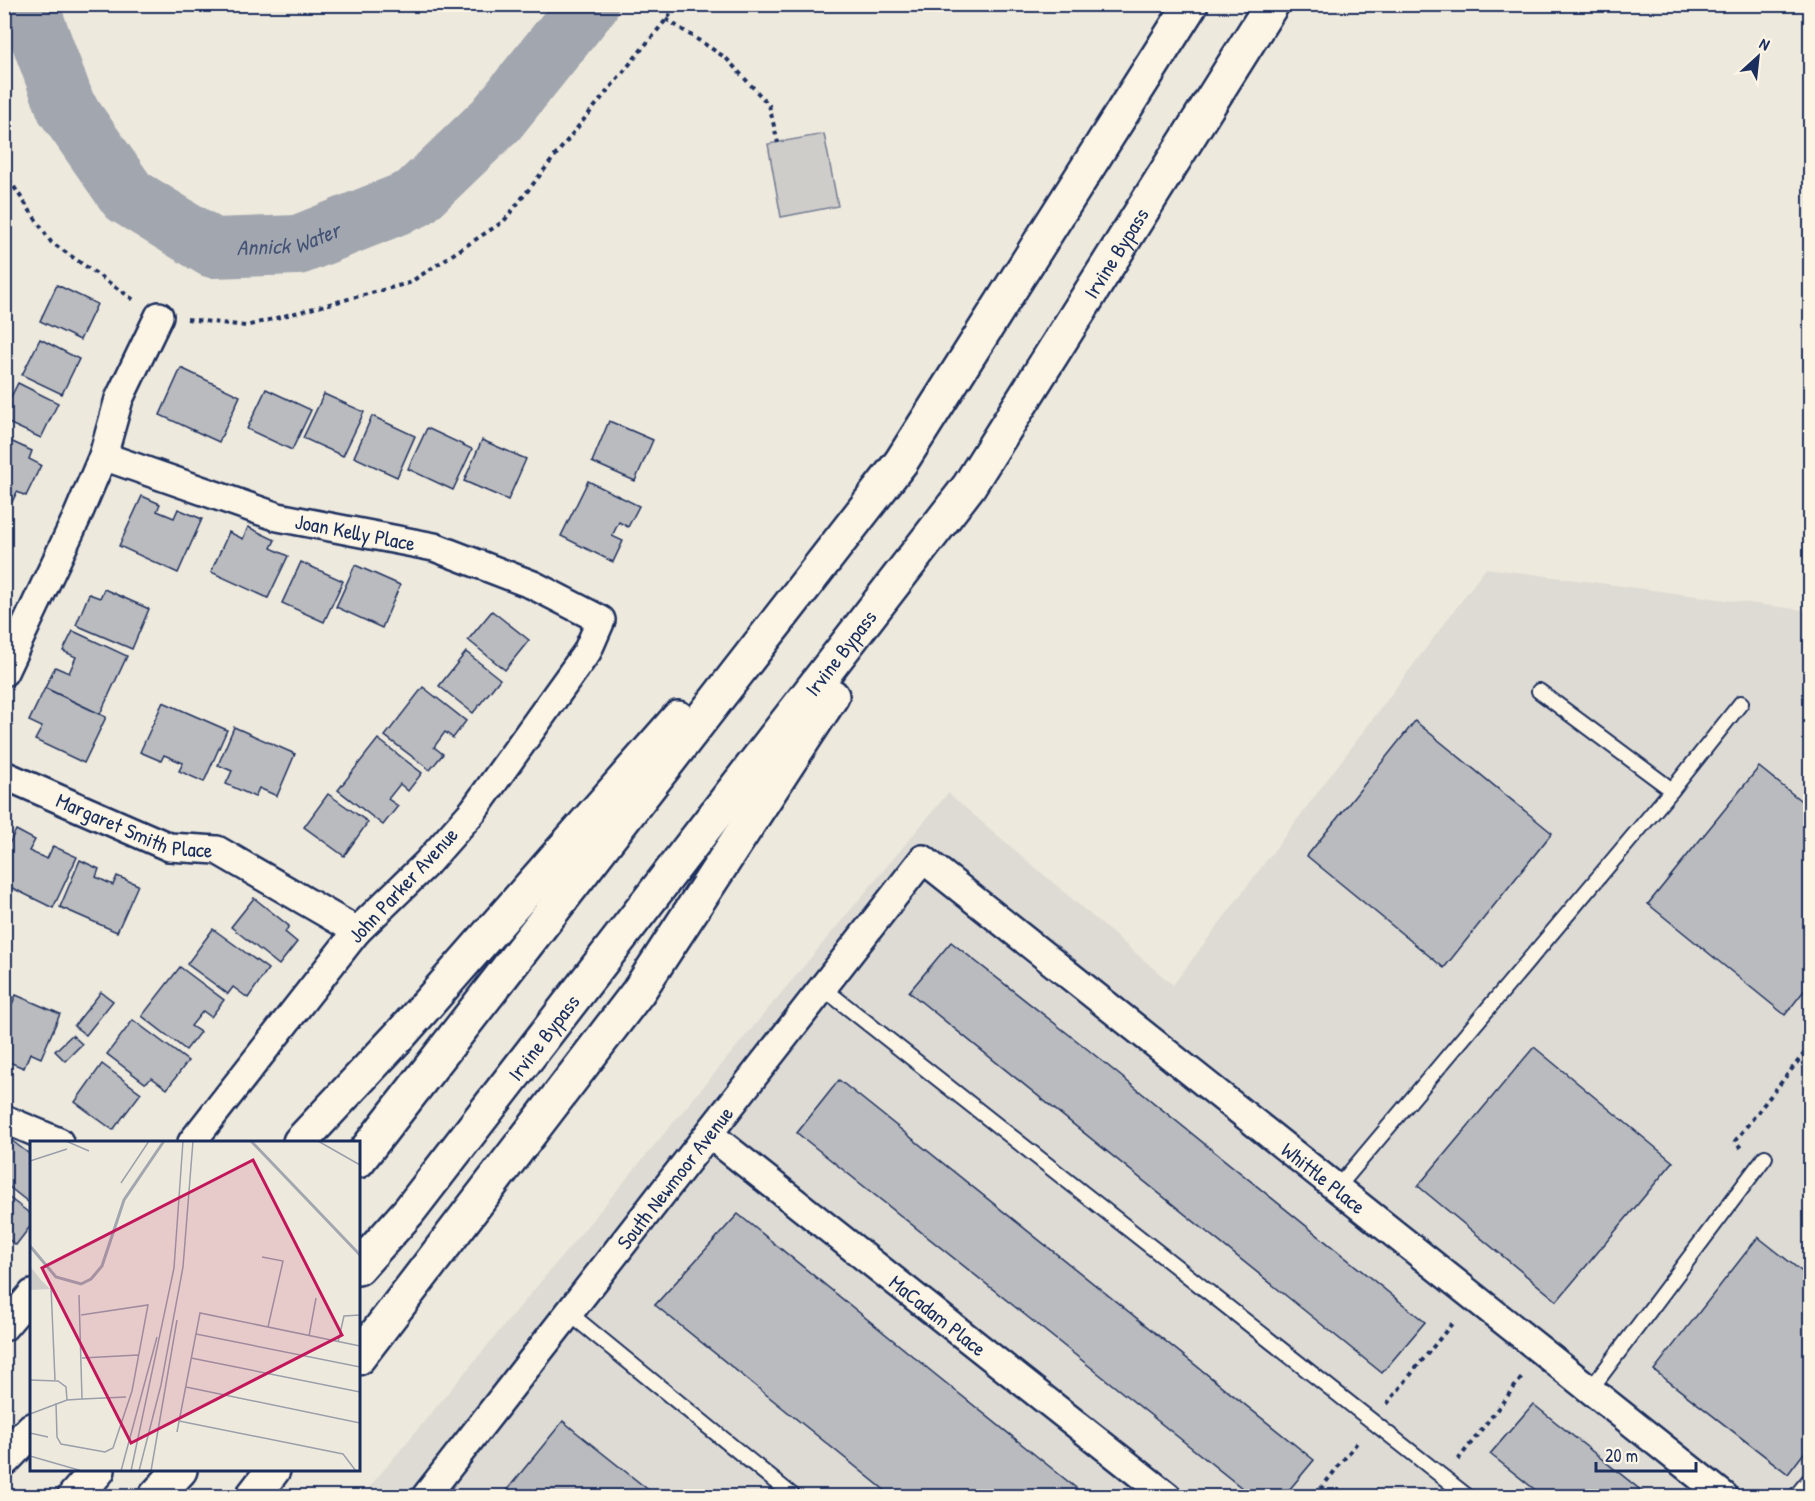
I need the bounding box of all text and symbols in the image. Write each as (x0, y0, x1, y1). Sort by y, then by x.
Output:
north arrow (1728, 27, 1788, 87)
text: N (1756, 32, 1774, 56)
street label: Irvine Bypass (1076, 202, 1155, 304)
water label: Annick Water (236, 214, 347, 262)
street label: Joan Kelly Place (293, 506, 418, 558)
street label: Irvine Bypass (798, 603, 883, 702)
street label: Margaret Smith Place (52, 785, 213, 864)
street label: John Parker Avenue (342, 821, 464, 949)
street label: Irvine Bypass (501, 988, 586, 1086)
street label: South Newmoor Avenue (610, 1100, 740, 1255)
street label: Whittle Place (1276, 1135, 1372, 1220)
inset map (30, 1141, 360, 1471)
street label: MaCadam Place (883, 1268, 993, 1363)
scale bar (1596, 1435, 1696, 1473)
text: 20 m (1605, 1443, 1638, 1468)

